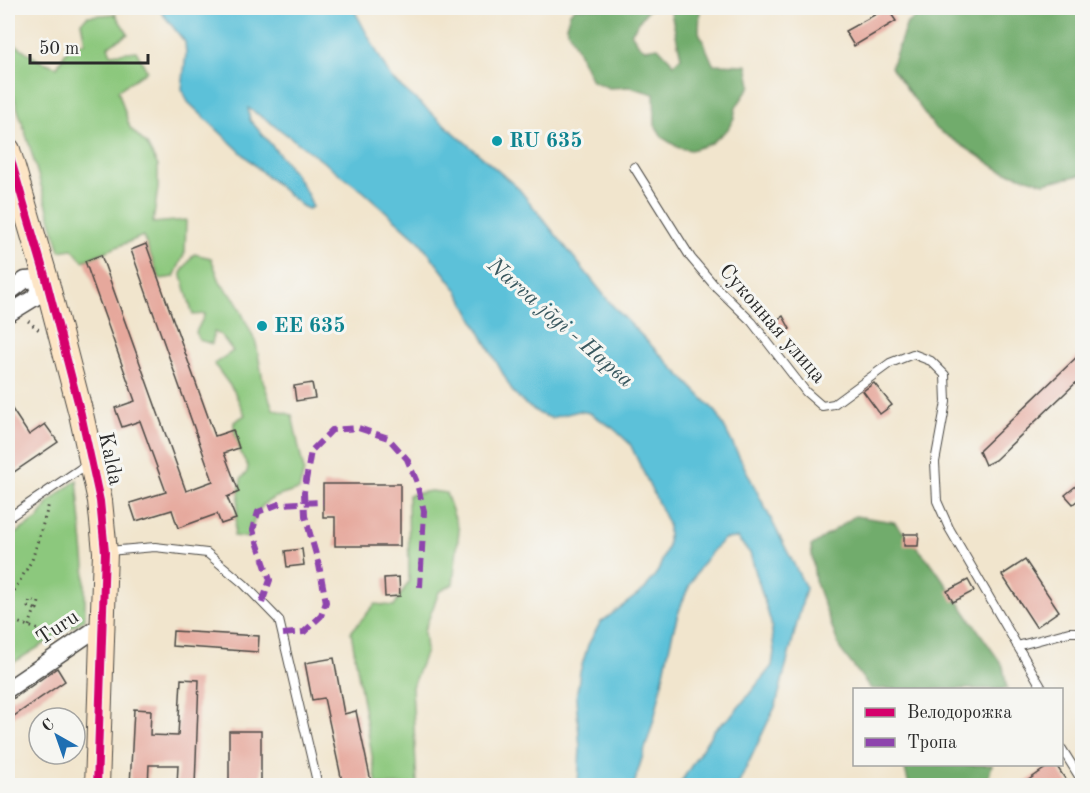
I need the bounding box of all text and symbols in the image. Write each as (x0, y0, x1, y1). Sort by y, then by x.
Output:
scale bar (30, 27, 148, 65)
text: 50 m (39, 40, 79, 58)
place label: RU 635 (509, 131, 582, 152)
marker: RU 635 (490, 134, 504, 148)
water label: Narva jõgi - Нарва (482, 253, 637, 392)
street label: Суконная улица (715, 260, 829, 388)
place label: EE 635 (274, 316, 345, 337)
marker: EE 635 (255, 319, 269, 333)
street label: Kalda (94, 431, 126, 487)
street label: Turu (33, 606, 83, 650)
legend (853, 688, 1063, 766)
text: Велодорожка (907, 704, 1012, 722)
north arrow (27, 706, 87, 766)
text: С (39, 717, 58, 736)
text: Тропа (907, 734, 957, 752)

